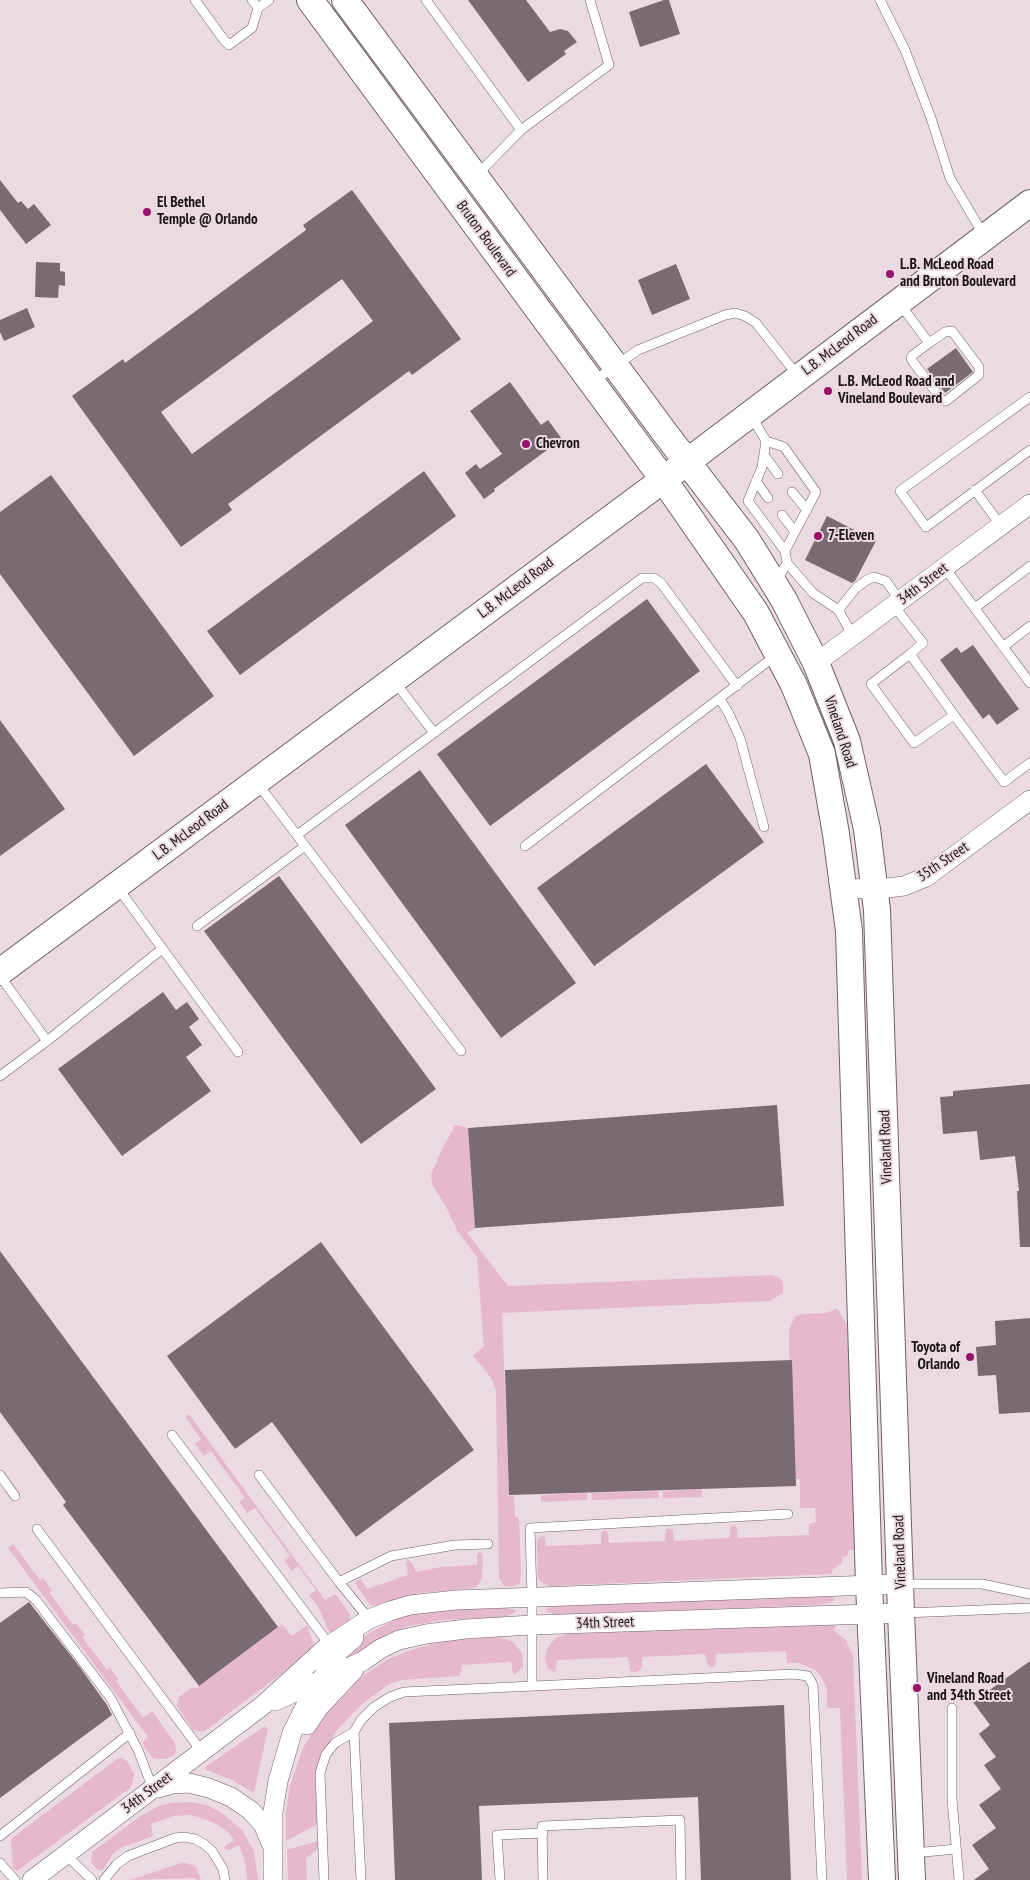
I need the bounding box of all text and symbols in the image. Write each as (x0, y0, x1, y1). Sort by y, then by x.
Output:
place label: El Bethel Temple @ Orlando (157, 194, 258, 229)
street label: Bruton Boulevard (452, 197, 520, 281)
marker: El Bethel Temple @ Orlando (141, 206, 153, 218)
place label: L.B. McLeod Road and Bruton Boulevard (900, 256, 1016, 291)
marker: L.B. McLeod Road and Bruton Boulevard (884, 268, 896, 280)
street label: L.B. McLeod Road (799, 311, 881, 379)
place label: L.B. McLeod Road and Vineland Boulevard (838, 373, 954, 408)
marker: L.B. McLeod Road and Vineland Boulevard (822, 385, 834, 397)
place label: Chevron (536, 435, 580, 453)
marker: Chevron (520, 438, 532, 450)
place label: 7-Eleven (828, 527, 874, 545)
marker: 7-Eleven (812, 530, 824, 542)
street label: L.B. McLeod Road (475, 554, 557, 622)
street label: 34th Street (894, 559, 952, 609)
street label: Vineland Road (820, 694, 860, 770)
street label: L.B. McLeod Road (150, 796, 232, 864)
street label: 35th Street (914, 838, 972, 886)
street label: Vineland Road (876, 1110, 896, 1184)
place label: Toyota of Orlando (911, 1339, 960, 1374)
marker: Toyota of Orlando (964, 1351, 976, 1363)
street label: Vineland Road (890, 1515, 910, 1589)
street label: 34th Street (575, 1613, 635, 1633)
place label: Vineland Road and 34th Street (927, 1670, 1011, 1705)
marker: Vineland Road and 34th Street (911, 1682, 923, 1694)
street label: 34th Street (118, 1768, 176, 1818)

